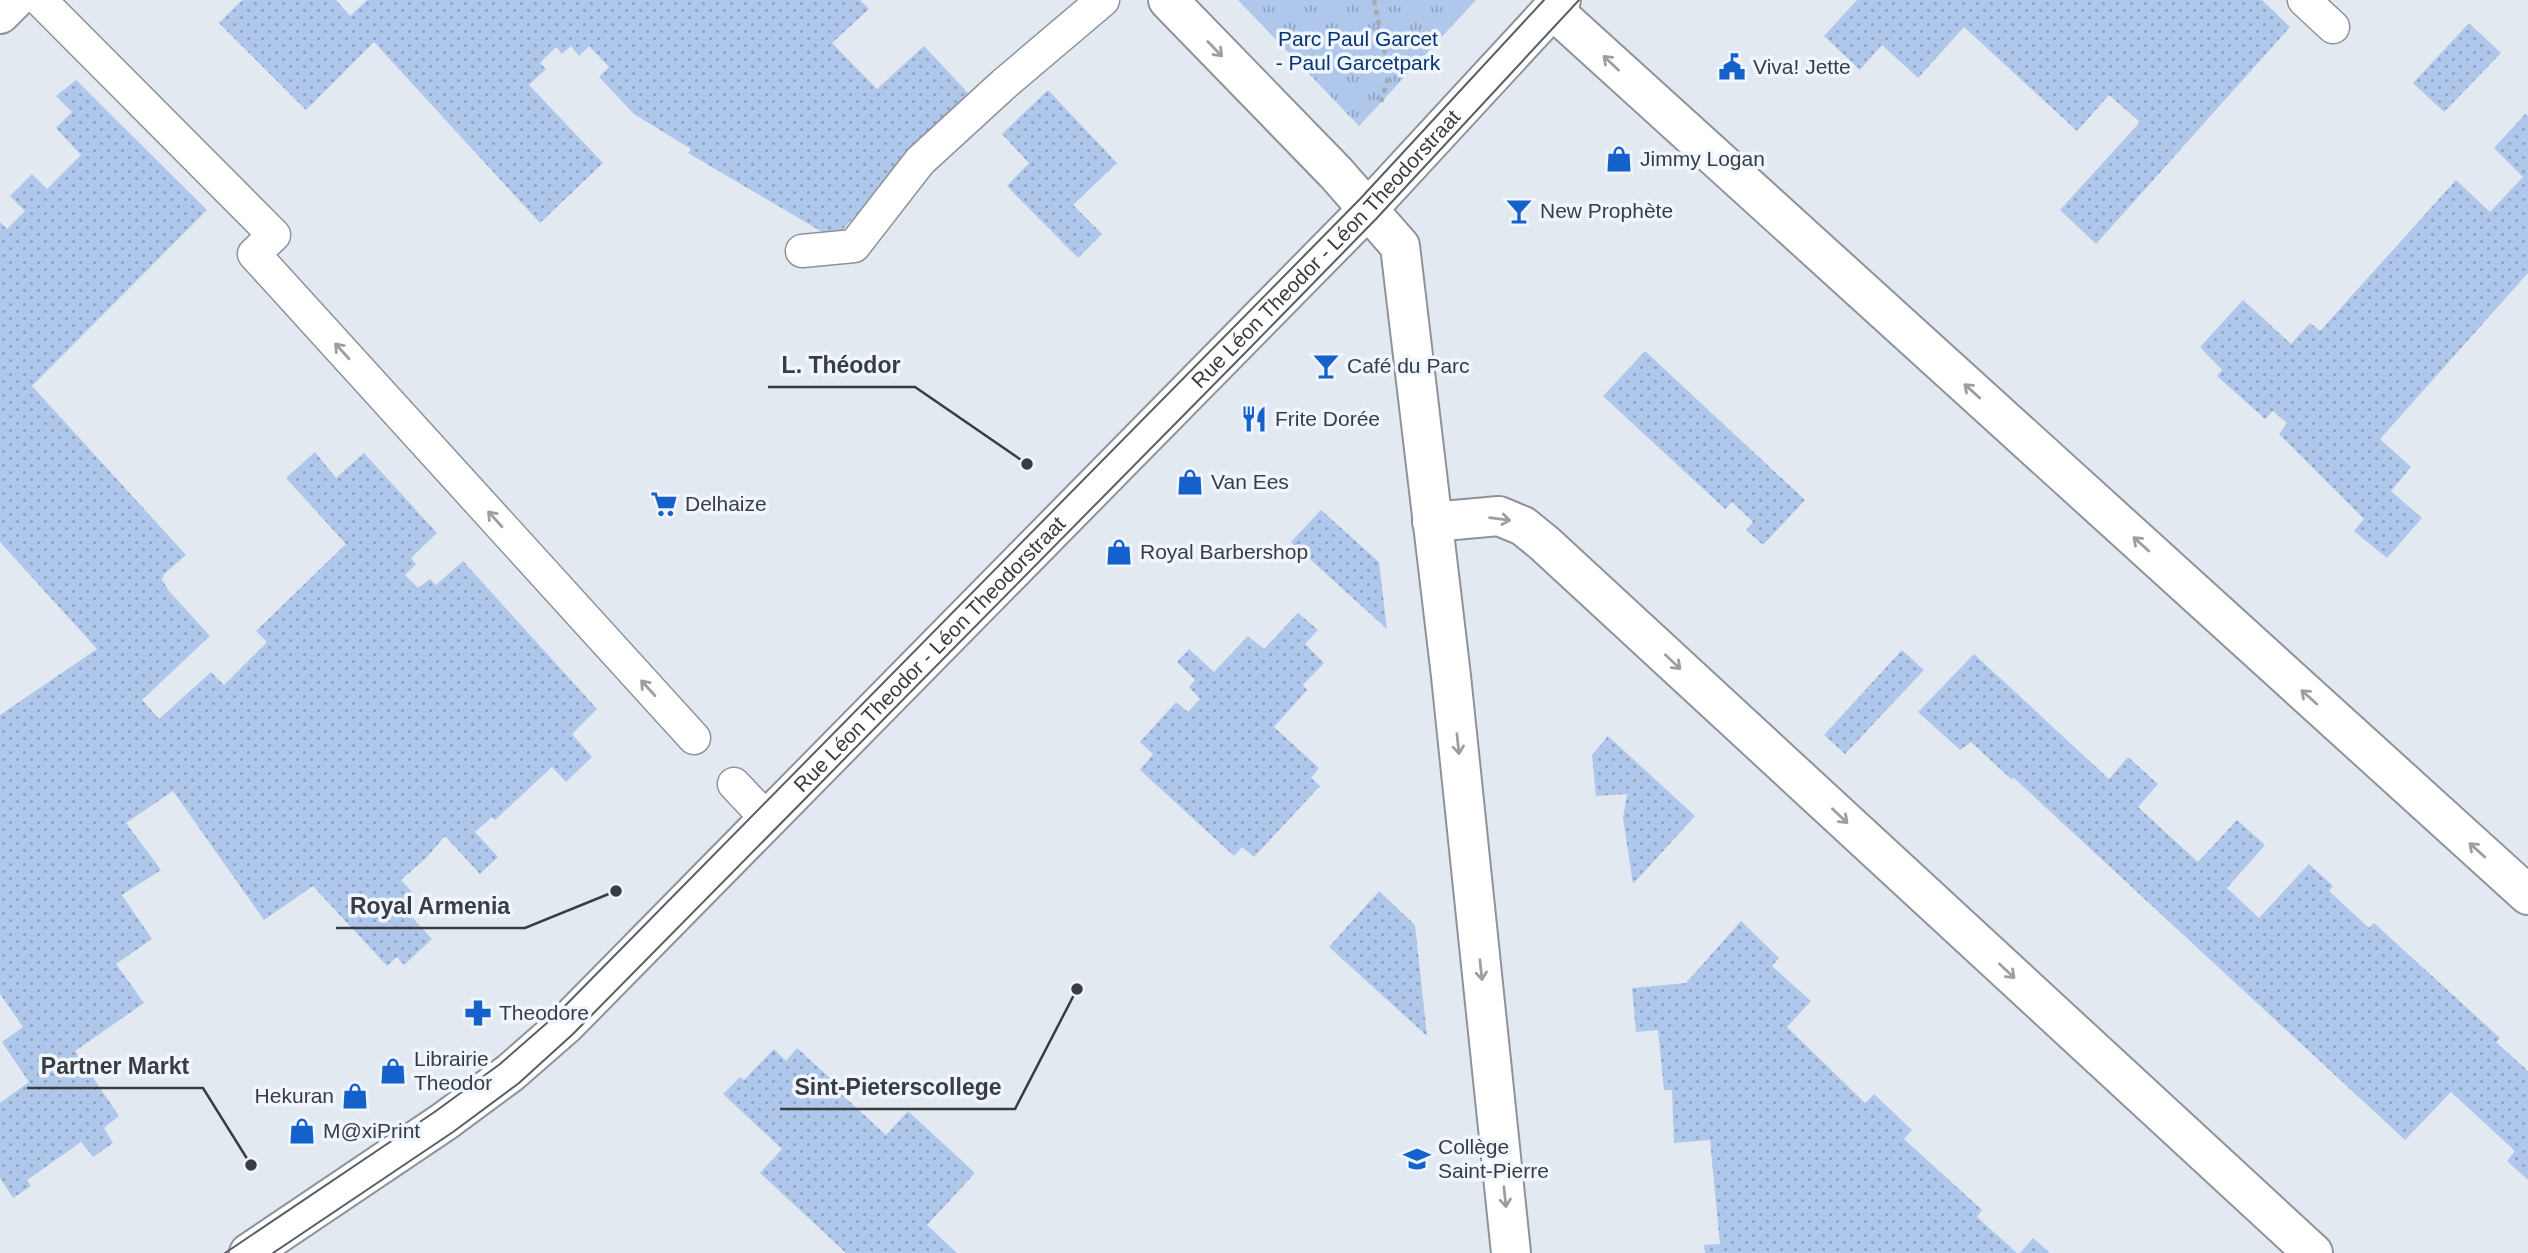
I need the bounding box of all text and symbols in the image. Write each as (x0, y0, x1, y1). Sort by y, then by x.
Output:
park label: Parc Paul Garcet - Paul Garcetpark (1276, 27, 1441, 74)
one-way arrow (1207, 40, 1224, 57)
public building icon: Viva! Jette (1717, 52, 1747, 82)
one-way arrow (1603, 54, 1620, 71)
place label: Viva! Jette (1753, 55, 1851, 78)
street label: Rue Léon Theodor - Léon Theodorstraat (1187, 105, 1465, 392)
shop icon: Jimmy Logan (1604, 144, 1634, 174)
place label: Jimmy Logan (1640, 147, 1765, 170)
bar icon: New Prophète (1504, 196, 1534, 226)
place label: New Prophète (1540, 199, 1673, 222)
one-way arrow (334, 342, 350, 360)
callout: L. Théodor (768, 343, 915, 387)
bar icon: Café du Parc (1311, 351, 1341, 381)
text: L. Théodor (782, 352, 900, 378)
place label: Café du Parc (1347, 354, 1470, 377)
one-way arrow (1964, 382, 1981, 399)
restaurant icon: Frite Dorée (1239, 404, 1269, 434)
place label: Frite Dorée (1275, 407, 1380, 430)
shop icon: Van Ees (1175, 467, 1205, 497)
place label: Van Ees (1211, 470, 1289, 493)
supermarket icon: Delhaize (649, 489, 679, 519)
place label: Delhaize (685, 492, 767, 515)
one-way arrow (487, 510, 503, 528)
street label: Rue Léon Theodor - Léon Theodorstraat (789, 512, 1070, 796)
one-way arrow (1488, 512, 1510, 525)
one-way arrow (2133, 535, 2150, 552)
shop icon: Royal Barbershop (1104, 537, 1134, 567)
place label: Royal Barbershop (1140, 540, 1308, 563)
one-way arrow (1664, 654, 1682, 670)
one-way arrow (640, 679, 656, 697)
one-way arrow (2301, 688, 2318, 705)
one-way arrow (1451, 732, 1464, 755)
one-way arrow (1831, 808, 1848, 825)
one-way arrow (2469, 842, 2487, 858)
callout: Royal Armenia (336, 884, 525, 928)
text: Royal Armenia (350, 893, 510, 919)
one-way arrow (1475, 958, 1488, 981)
one-way arrow (1998, 962, 2015, 979)
pharmacy icon: Theodore (463, 998, 493, 1028)
place label: Theodore (499, 1001, 589, 1024)
callout: Partner Markt (27, 1044, 203, 1088)
place label: Librairie Theodor (414, 1047, 492, 1094)
text: Partner Markt (41, 1053, 189, 1079)
shop icon: Librairie Theodor (378, 1056, 408, 1086)
callout: Sint-Pieterscollege (780, 1065, 1015, 1109)
text: Sint-Pieterscollege (794, 1074, 1002, 1100)
shop icon: Hekuran (340, 1081, 370, 1111)
place label: Hekuran (255, 1084, 334, 1107)
shop icon: M@xiPrint (287, 1116, 317, 1146)
place label: M@xiPrint (323, 1119, 420, 1142)
place label: Collège Saint-Pierre (1438, 1135, 1549, 1182)
school or university icon: Collège Saint-Pierre (1402, 1144, 1432, 1174)
one-way arrow (1499, 1185, 1512, 1208)

